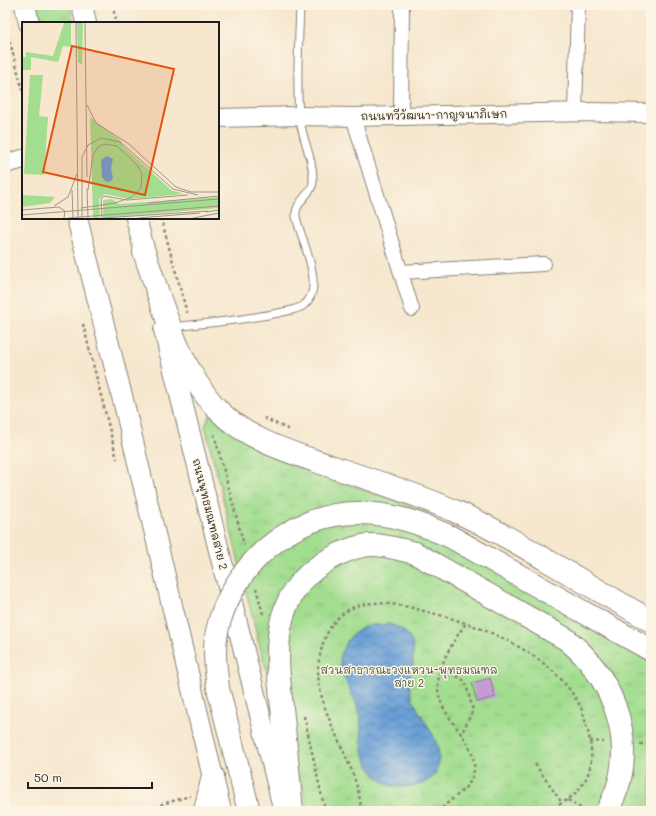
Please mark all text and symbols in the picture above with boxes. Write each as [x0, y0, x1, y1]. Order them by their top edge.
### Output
inset map [22, 22, 219, 219]
street label: ถนนทวีวัฒนา-กาญจนาภิเษก [360, 105, 508, 123]
street label: ถนนพุทธมณฑลสาย 2 [186, 457, 232, 572]
park label: สวนสาธารณะวงแหวน-พุทธมณฑล สาย 2 [320, 662, 498, 690]
scale bar [28, 764, 152, 790]
text: 50 m [34, 769, 62, 785]

